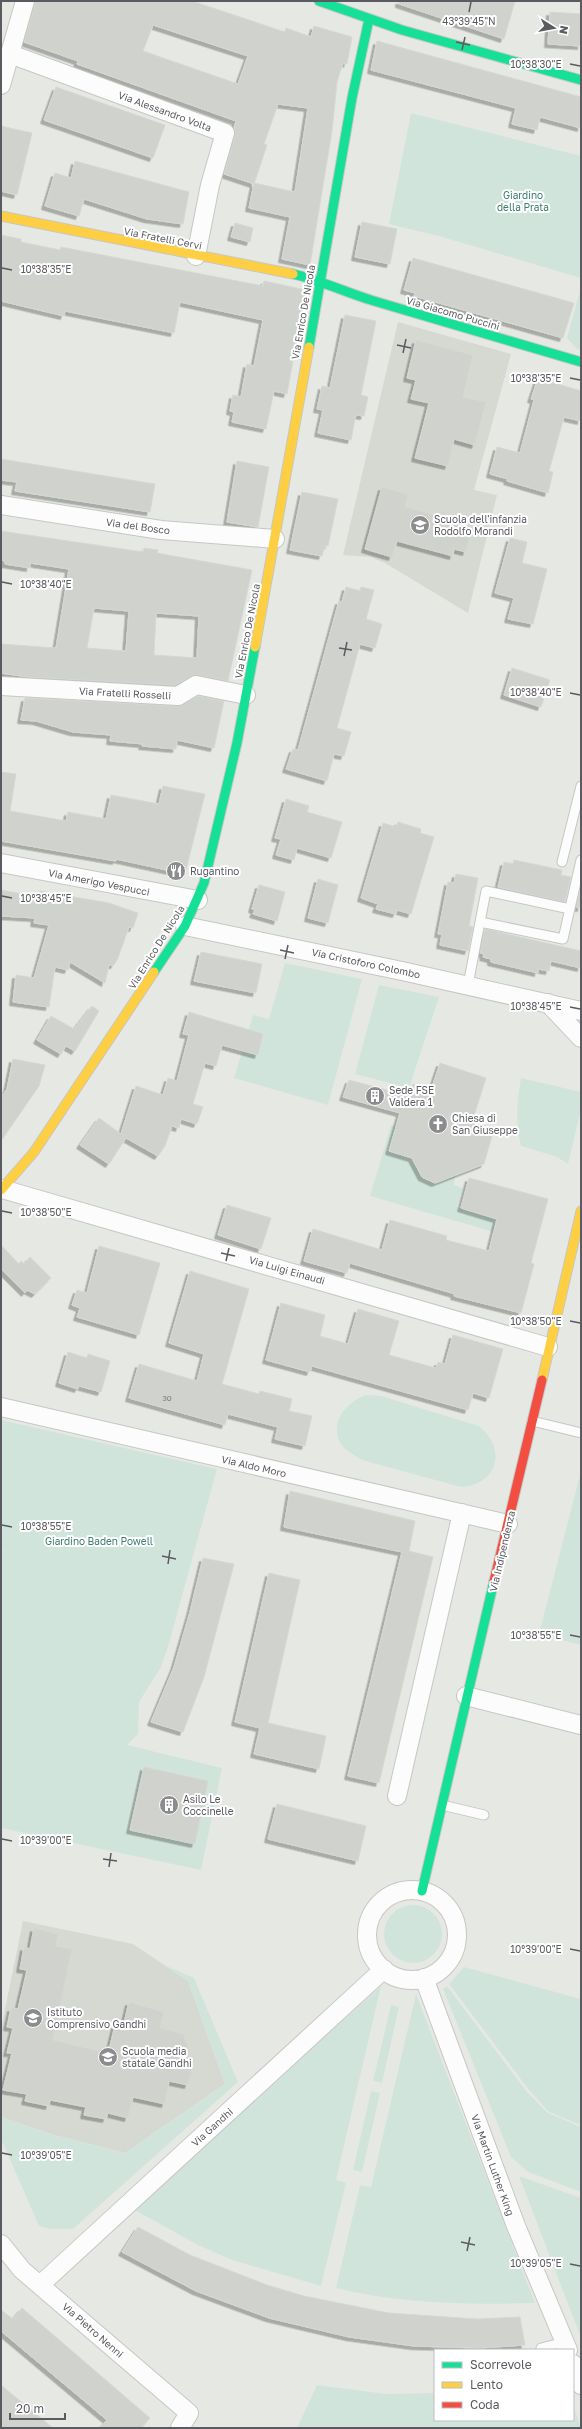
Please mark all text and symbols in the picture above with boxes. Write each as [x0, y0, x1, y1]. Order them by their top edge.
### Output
north arrow [534, 8, 574, 48]
text: 43°39'45"N [442, 15, 496, 27]
text: N [557, 25, 571, 35]
text: 10°38'30"E [510, 58, 562, 70]
street label: Via Alessandro Volta [117, 89, 213, 133]
park label: Giardino della Prata [497, 189, 549, 213]
street label: Via Fratelli Cervi [123, 225, 203, 251]
text: 10°38'35"E [21, 263, 71, 275]
street label: Via Enrico De Nicola [289, 264, 317, 360]
street label: Via Giacomo Puccini [405, 294, 501, 332]
text: 10°38'35"E [511, 372, 561, 384]
place label: Scuola dell'infanzia Rodolfo Morandi [434, 513, 527, 537]
school or university icon: Scuola dell'infanzia Rodolfo Morandi [409, 514, 431, 536]
street label: Via del Bosco [105, 516, 171, 536]
text: 10°38'40"E [20, 578, 72, 590]
street label: Via Enrico De Nicola [232, 583, 262, 679]
street label: Via Fratelli Rosselli [79, 685, 171, 701]
text: 10°38'40"E [510, 686, 562, 698]
restaurant icon: Rugantino [165, 860, 187, 882]
place label: Rugantino [190, 865, 239, 877]
street label: Via Amerigo Vespucci [47, 866, 151, 898]
text: 10°38'45"E [21, 892, 72, 904]
street label: Via Enrico De Nicola [125, 903, 187, 991]
street label: Via Cristoforo Colombo [311, 946, 421, 980]
text: 10°38'45"E [511, 1000, 562, 1012]
place label: Sede FSE Valdera 1 [389, 1084, 434, 1108]
building icon: Sede FSE Valdera 1 [364, 1085, 386, 1107]
place label: Chiesa di San Giuseppe [452, 1112, 518, 1136]
church icon: Chiesa di San Giuseppe [427, 1113, 449, 1135]
text: 10°38'50"E [20, 1206, 72, 1218]
street label: Via Luigi Einaudi [248, 1253, 326, 1287]
text: 10°38'50"E [510, 1315, 562, 1327]
house number: 30 [162, 1393, 172, 1403]
street label: Via Aldo Moro [220, 1453, 288, 1479]
street label: Via Indipendenza [487, 1509, 517, 1593]
text: 10°38'55"E [21, 1520, 71, 1532]
park label: Giardino Baden Powell [45, 1535, 153, 1547]
text: 10°38'55"E [511, 1629, 561, 1641]
place label: Asilo Le Coccinelle [183, 1793, 234, 1817]
building icon: Asilo Le Coccinelle [158, 1794, 180, 1816]
text: 10°39'00"E [20, 1834, 72, 1846]
text: 10°39'00"E [510, 1943, 562, 1955]
place label: Istituto Comprensivo Gandhi [47, 2006, 146, 2030]
school or university icon: Istituto Comprensivo Gandhi [22, 2007, 44, 2029]
place label: Scuola media statale Gandhi [122, 2045, 192, 2069]
school or university icon: Scuola media statale Gandhi [97, 2046, 119, 2068]
street label: Via Gandhi [189, 2105, 235, 2149]
street label: Via Martin Luther King [469, 2113, 517, 2217]
text: 10°39'05"E [20, 2149, 72, 2161]
text: 10°39'05"E [510, 2257, 562, 2269]
street label: Via Pietro Nenni [60, 2300, 126, 2360]
legend [434, 2349, 574, 2421]
text: Scorrevole [470, 2357, 532, 2372]
text: Lento [470, 2377, 503, 2392]
scale bar [10, 2395, 65, 2421]
text: Coda [470, 2397, 500, 2412]
text: 20 m [16, 2401, 44, 2416]

